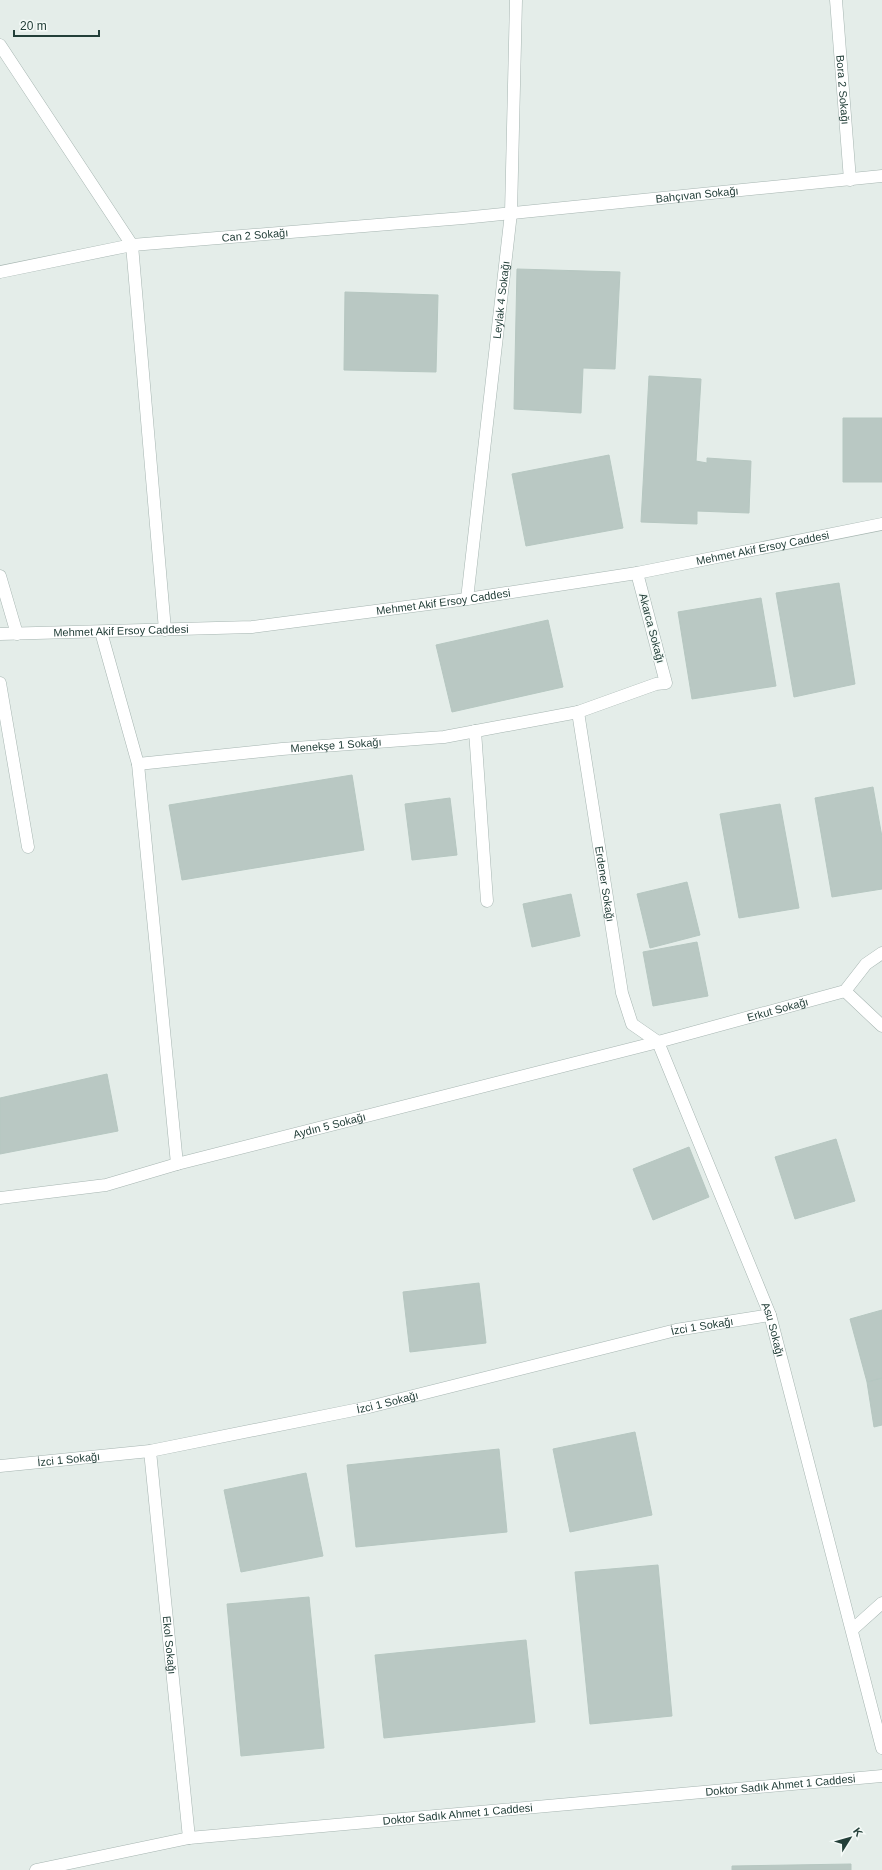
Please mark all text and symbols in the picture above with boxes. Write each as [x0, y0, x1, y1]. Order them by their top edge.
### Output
scale bar [14, 12, 99, 38]
text: 20 m [20, 19, 47, 33]
street label: Bora 2 Sokağı [834, 54, 852, 125]
street label: Bahçıvan Sokağı [655, 184, 739, 205]
street label: Can 2 Sokağı [221, 226, 289, 244]
street label: Leylak 4 Sokağı [491, 260, 511, 340]
street label: Mehmet Akif Ersoy Caddesi [695, 529, 830, 567]
street label: Mehmet Akif Ersoy Caddesi [375, 586, 511, 617]
street label: Akarca Sokağı [637, 592, 667, 664]
street label: Mehmet Akif Ersoy Caddesi [53, 623, 189, 639]
street label: Menekşe 1 Sokağı [290, 736, 382, 754]
street label: Erdener Sokağı [593, 845, 617, 923]
street label: Erkut Sokağı [746, 995, 810, 1023]
street label: Aydın 5 Sokağı [292, 1110, 367, 1140]
street label: Asu Sokağı [759, 1300, 787, 1358]
street label: İzci 1 Sokağı [670, 1315, 734, 1337]
street label: İzci 1 Sokağı [355, 1389, 419, 1415]
street label: İzci 1 Sokağı [37, 1450, 101, 1468]
street label: Ekol Sokağı [161, 1615, 178, 1675]
street label: Doktor Sadık Ahmet 1 Caddesi [705, 1772, 856, 1798]
street label: Doktor Sadık Ahmet 1 Caddesi [382, 1801, 533, 1827]
north arrow [830, 1818, 870, 1858]
text: K [851, 1825, 865, 1839]

